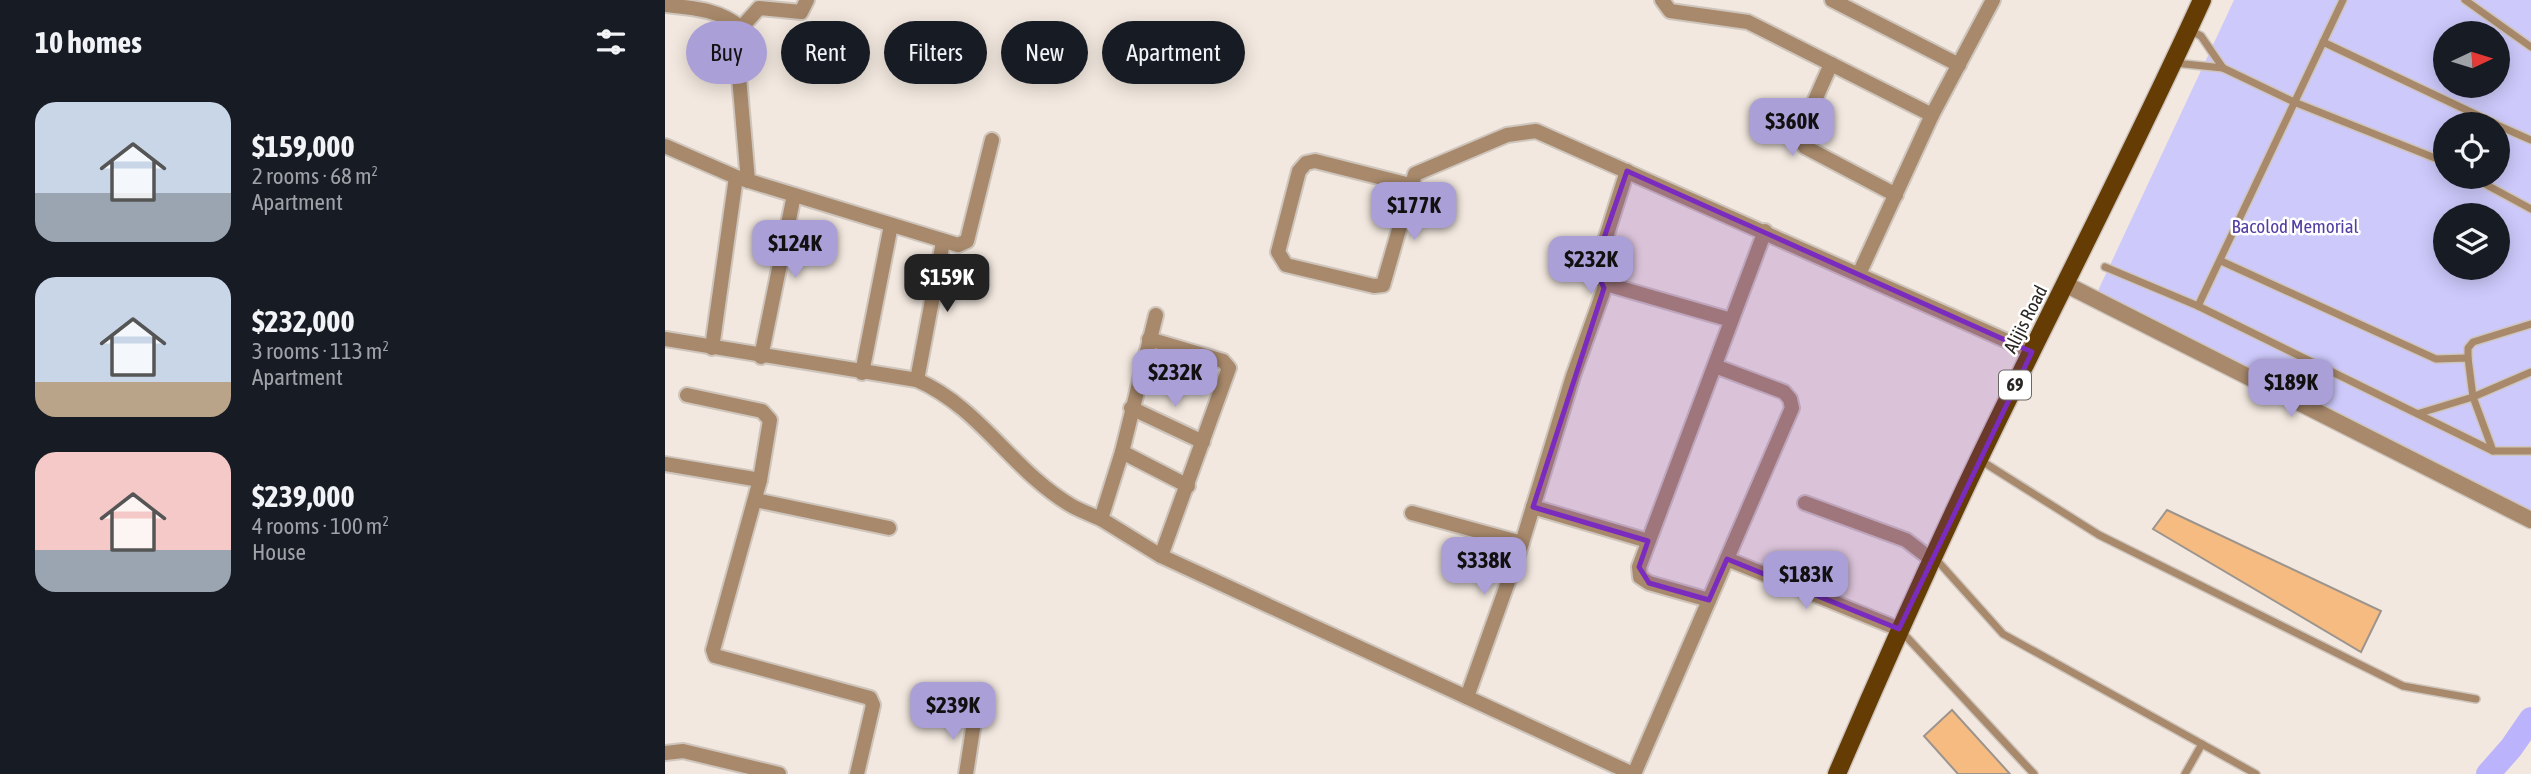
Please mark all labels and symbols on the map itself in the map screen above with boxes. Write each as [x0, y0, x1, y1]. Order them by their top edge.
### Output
north arrow [2433, 21, 2509, 98]
pin: $360K [1743, 99, 1841, 158]
pin: $177K [1365, 182, 1463, 242]
park label: Bacolod Memorial [2232, 215, 2359, 237]
pin: $124K [746, 220, 844, 280]
pin: $232K [1542, 236, 1640, 296]
pin: $159K [898, 254, 996, 314]
street label: Alijis Road [1999, 281, 2051, 357]
pin: $232K [1126, 350, 1224, 409]
pin: $189K [2242, 360, 2340, 419]
road number: 69 [1999, 370, 2031, 400]
pin: $338K [1435, 538, 1533, 597]
pin: $183K [1757, 552, 1855, 611]
pin: $239K [904, 682, 1002, 742]

